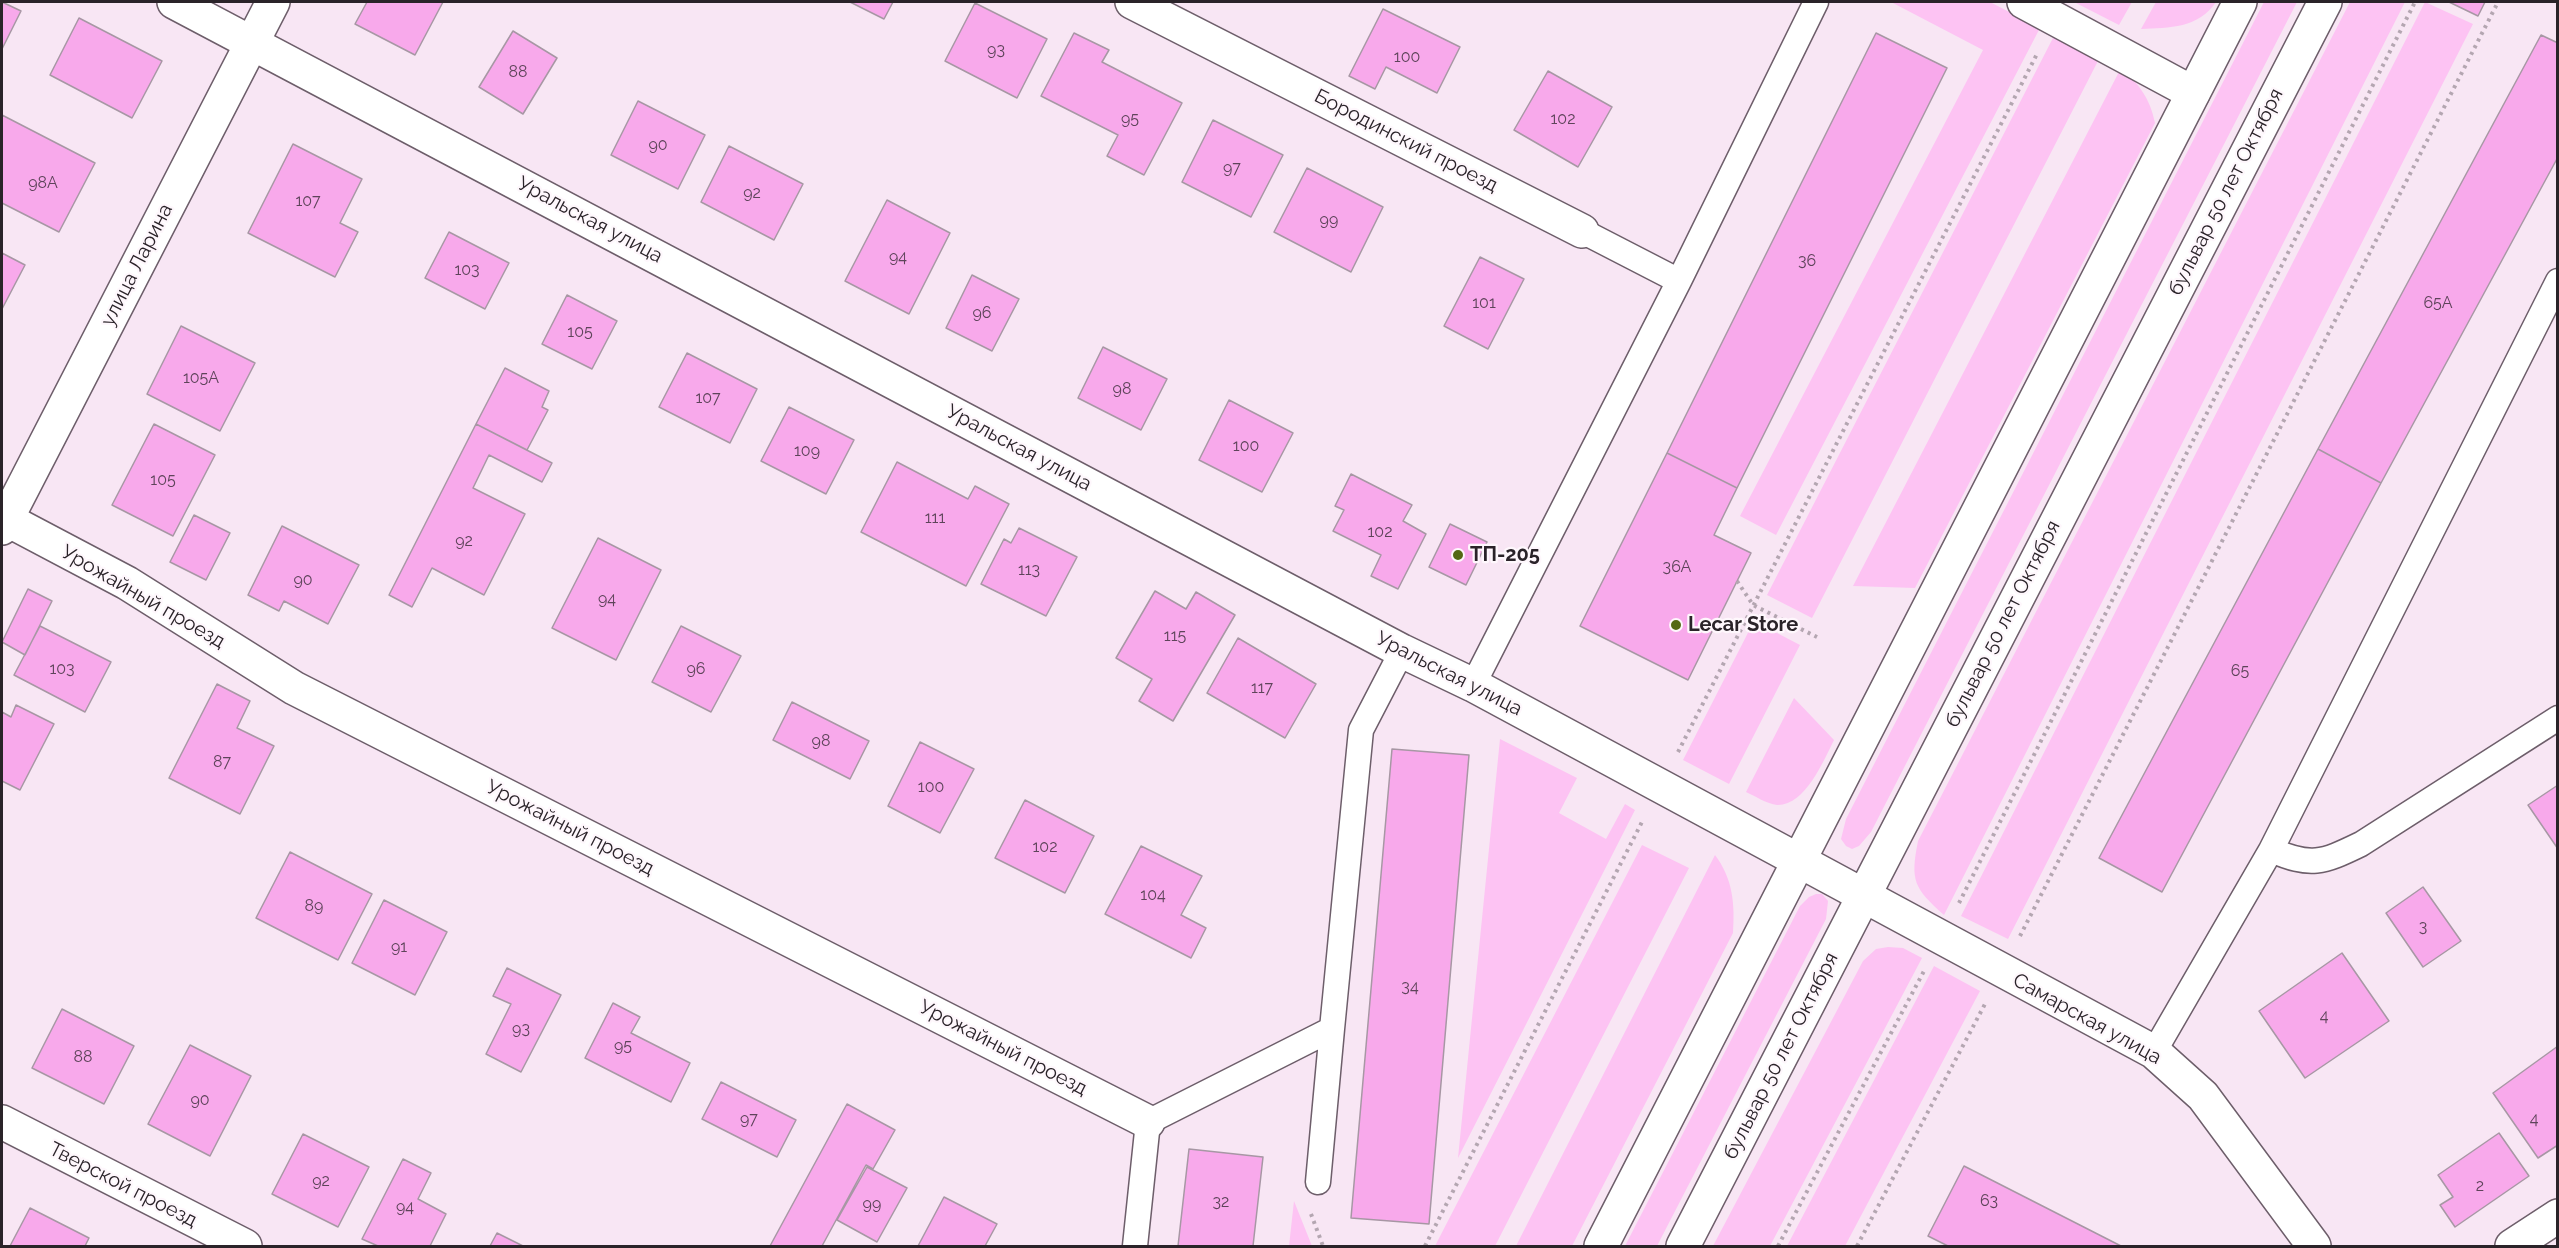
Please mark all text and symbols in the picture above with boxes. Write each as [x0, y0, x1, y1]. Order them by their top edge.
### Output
house number: 93 [987, 40, 1005, 60]
house number: 100 [1394, 47, 1420, 67]
house number: 88 [509, 62, 527, 82]
street label: Бородинский проезд [1310, 84, 1502, 198]
street label: бульвар 50 лет Октября [2163, 85, 2289, 299]
house number: 95 [1121, 109, 1139, 129]
house number: 102 [1551, 109, 1575, 129]
house number: 90 [648, 135, 668, 155]
house number: 97 [1223, 158, 1241, 178]
street label: Уральская улица [513, 172, 667, 268]
house number: 98А [28, 173, 58, 193]
house number: 92 [743, 183, 761, 203]
house number: 107 [295, 191, 321, 211]
street label: улица Ларина [96, 200, 178, 330]
house number: 99 [1320, 210, 1338, 230]
house number: 94 [889, 247, 907, 267]
house number: 36 [1798, 251, 1816, 271]
house number: 103 [454, 260, 480, 280]
house number: 101 [1472, 293, 1496, 313]
house number: 65А [2423, 293, 2453, 313]
house number: 96 [972, 303, 992, 323]
house number: 105 [567, 322, 593, 342]
house number: 105А [183, 368, 219, 388]
house number: 98 [1113, 379, 1131, 399]
house number: 107 [695, 388, 721, 408]
street label: Уральская улица [942, 400, 1096, 496]
house number: 100 [1233, 436, 1259, 456]
house number: 109 [794, 441, 820, 461]
house number: 105 [150, 470, 176, 490]
house number: 111 [925, 508, 945, 528]
street label: бульвар 50 лет Октября [1940, 517, 2066, 731]
house number: 102 [1368, 522, 1392, 542]
house number: 92 [455, 531, 473, 551]
street label: Урожайный проезд [57, 540, 229, 654]
place label: ТП-205 [1470, 543, 1540, 567]
marker: ТП-205 [1451, 548, 1465, 562]
house number: 36А [1663, 557, 1691, 577]
house number: 113 [1018, 560, 1040, 580]
house number: 90 [293, 570, 313, 590]
house number: 94 [598, 589, 616, 609]
place label: Lecar Store [1688, 613, 1798, 637]
marker: Lecar Store [1669, 618, 1683, 632]
house number: 115 [1164, 626, 1186, 646]
street label: Уральская улица [1372, 627, 1526, 721]
house number: 103 [49, 659, 75, 679]
house number: 96 [686, 659, 706, 679]
house number: 65 [2231, 661, 2249, 681]
house number: 117 [1251, 678, 1273, 698]
house number: 98 [812, 731, 830, 751]
house number: 87 [213, 752, 231, 772]
street label: Урожайный проезд [482, 775, 658, 881]
house number: 100 [918, 777, 944, 797]
house number: 102 [1033, 837, 1057, 857]
house number: 104 [1140, 885, 1166, 905]
house number: 89 [305, 896, 323, 916]
house number: 3 [2419, 917, 2427, 937]
house number: 91 [391, 937, 407, 957]
street label: бульвар 50 лет Октября [1718, 949, 1844, 1163]
street label: Самарская улица [2009, 968, 2165, 1070]
house number: 34 [1401, 977, 1419, 997]
street label: Урожайный проезд [915, 995, 1091, 1101]
house number: 4 [2320, 1006, 2328, 1026]
house number: 93 [512, 1019, 530, 1039]
house number: 95 [614, 1036, 632, 1056]
house number: 88 [74, 1047, 92, 1067]
house number: 90 [190, 1090, 210, 1110]
house number: 97 [740, 1109, 758, 1129]
house number: 4 [2530, 1109, 2538, 1129]
street label: Тверской проезд [45, 1137, 201, 1233]
house number: 92 [312, 1171, 330, 1191]
house number: 2 [2476, 1176, 2484, 1196]
house number: 63 [1980, 1191, 1998, 1211]
house number: 32 [1213, 1192, 1229, 1212]
house number: 99 [863, 1194, 881, 1214]
house number: 94 [396, 1197, 414, 1217]

